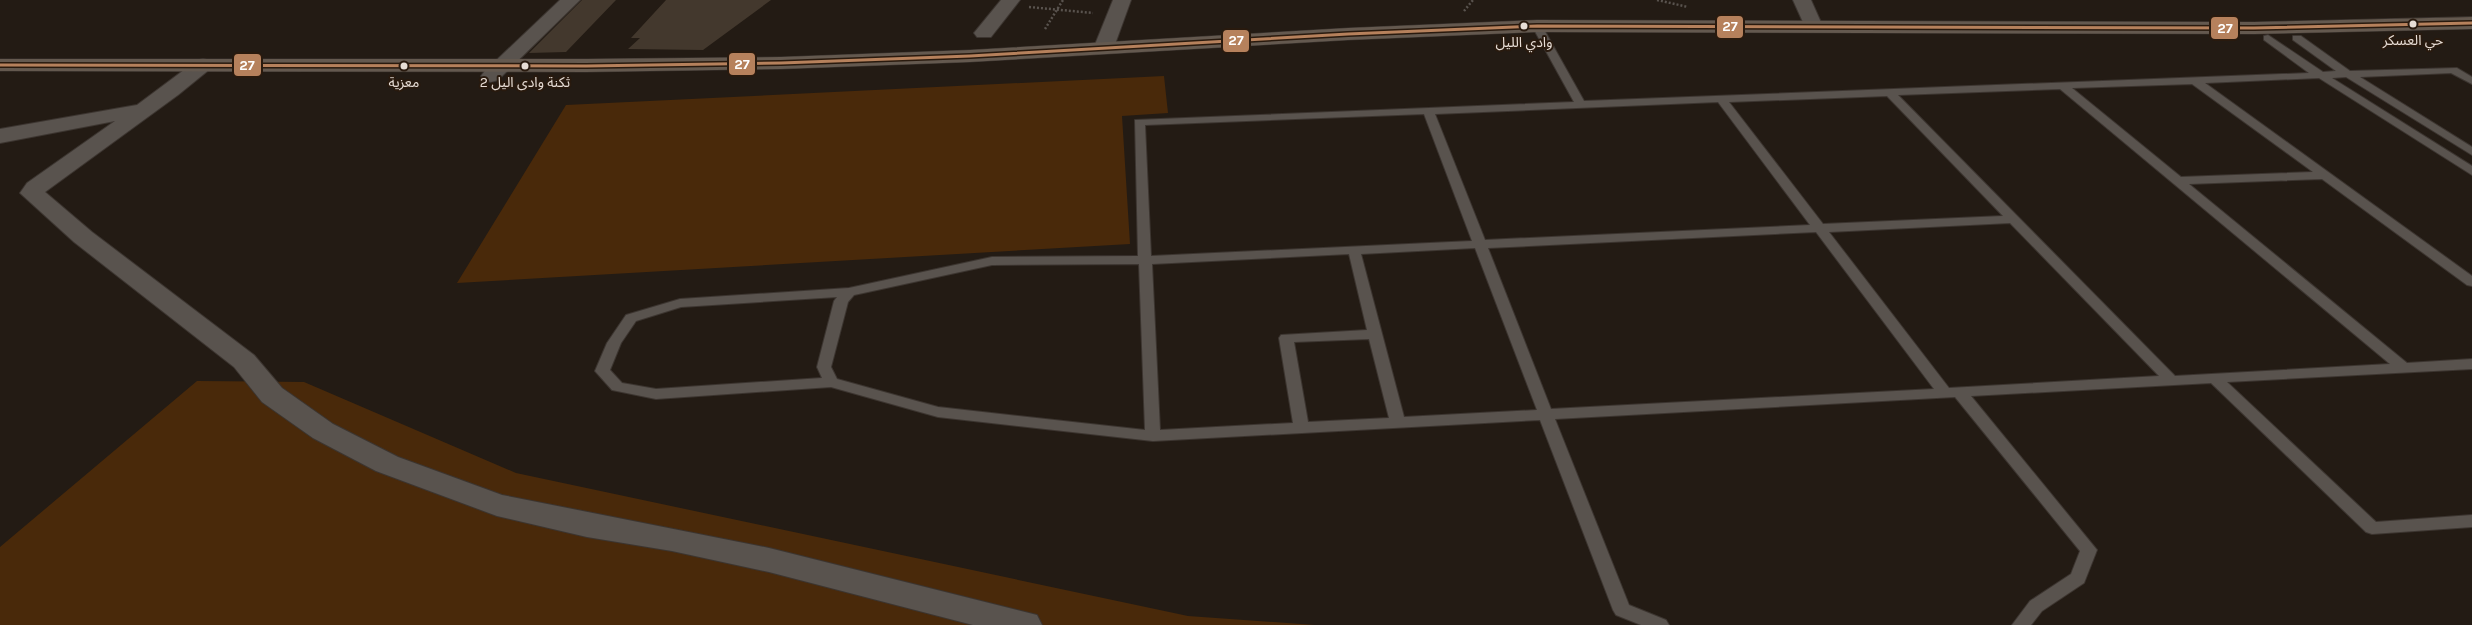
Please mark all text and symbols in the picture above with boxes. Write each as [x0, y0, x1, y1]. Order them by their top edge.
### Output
line badge: 27 [1716, 15, 1744, 39]
line badge: 27 [2210, 16, 2239, 40]
text: 27 [1722, 18, 1738, 35]
marker: حي العسكر [2408, 19, 2418, 29]
text: 27 [2217, 20, 2233, 37]
marker: وادي الليل [1519, 21, 1529, 31]
line badge: 27 [1222, 29, 1250, 53]
text: 27 [1228, 32, 1244, 49]
place label: حي العسكر [2382, 32, 2443, 51]
place label: وادي الليل [1496, 34, 1552, 53]
line badge: 27 [728, 52, 756, 76]
line badge: 27 [233, 53, 262, 77]
text: 27 [734, 56, 750, 73]
text: 27 [239, 57, 255, 74]
marker: معزية [399, 61, 409, 71]
marker: ثكنة وادى اليل 2 [520, 61, 530, 71]
place label: معزية [389, 74, 419, 91]
place label: ثكنة وادى اليل 2 [480, 74, 570, 91]

